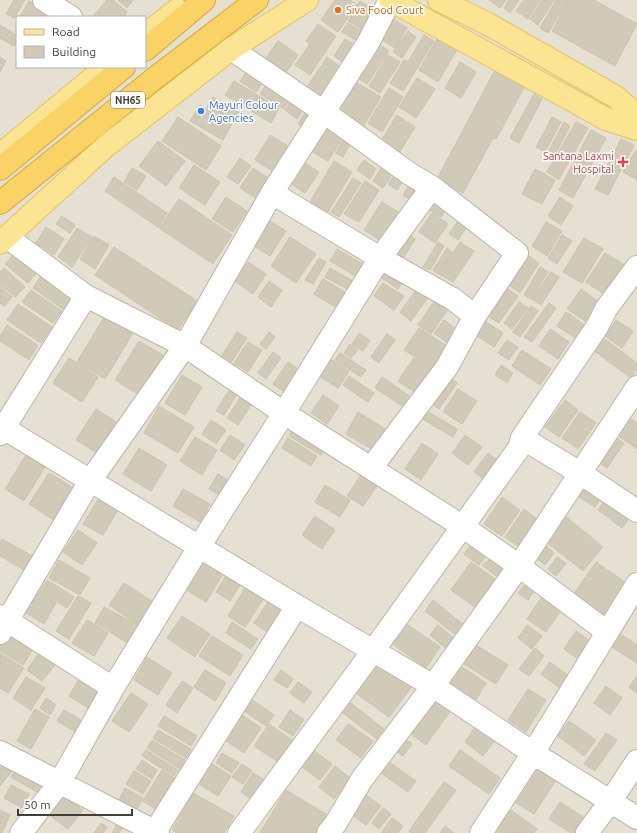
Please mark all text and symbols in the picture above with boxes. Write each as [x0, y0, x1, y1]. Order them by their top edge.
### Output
place label: Siva Food Court [346, 4, 424, 16]
marker: Siva Food Court [333, 5, 343, 15]
legend [16, 16, 146, 68]
text: Road [52, 25, 80, 38]
text: Building [52, 45, 96, 58]
road number: NH65 [111, 92, 145, 108]
place label: Mayuri Colour Agencies [209, 99, 279, 124]
marker: Mayuri Colour Agencies [196, 106, 206, 116]
place label: Santana Laxmi Hospital [543, 150, 614, 175]
marker: Santana Laxmi Hospital [617, 156, 629, 168]
scale bar [18, 791, 132, 817]
text: 50 m [24, 798, 51, 811]

